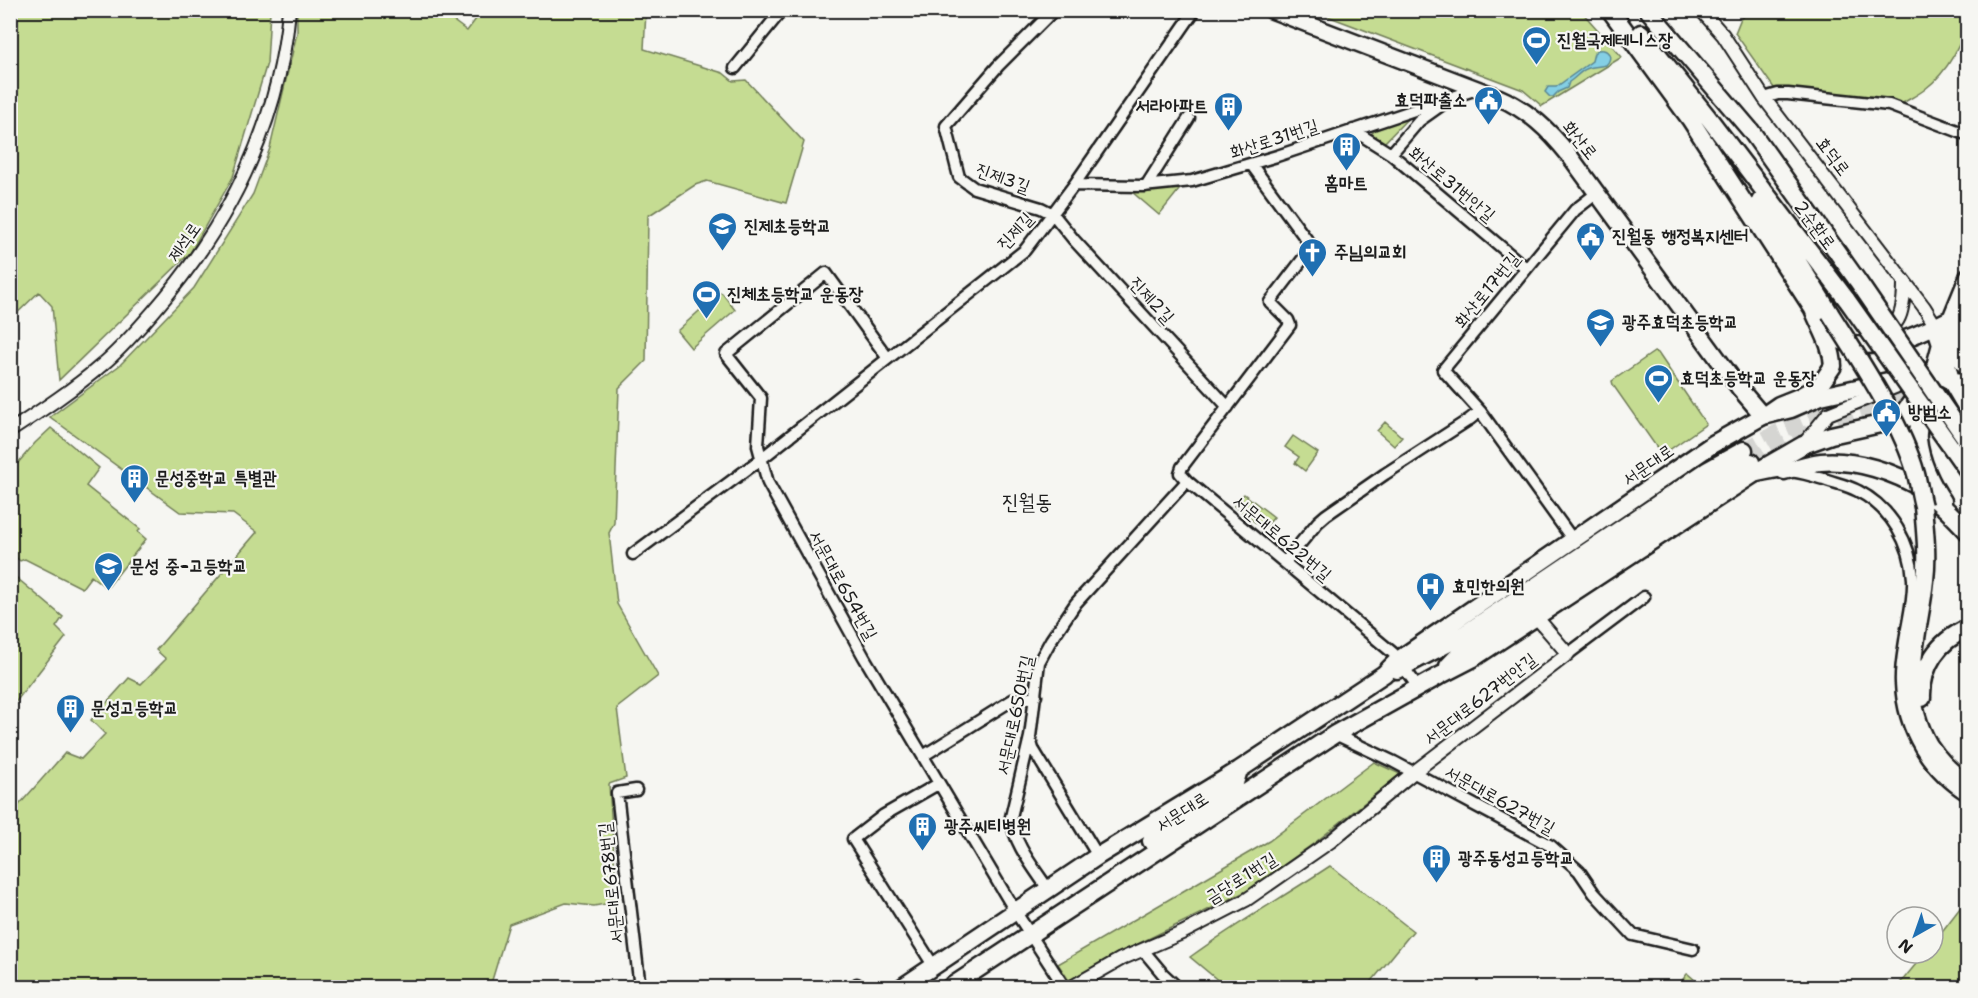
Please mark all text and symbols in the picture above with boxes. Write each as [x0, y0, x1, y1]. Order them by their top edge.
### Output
sports icon: 진월국제테니스장 [1520, 24, 1552, 66]
place label: 진월국제테니스장 [1557, 28, 1673, 52]
public building icon: 효덕파출소 [1472, 84, 1504, 126]
place label: 효덕파출소 [1395, 88, 1467, 112]
building icon: 서라아파트 [1213, 90, 1245, 132]
place label: 서라아파트 [1136, 94, 1208, 118]
street label: 화산로31번길 [1227, 113, 1322, 165]
street label: 화산로 [1557, 116, 1603, 164]
building icon: 홈마트 [1330, 130, 1362, 172]
street label: 효덕로 [1810, 131, 1856, 181]
street label: 화산로31번안길 [1404, 141, 1501, 228]
street label: 진제3길 [973, 157, 1034, 199]
place label: 홈마트 [1324, 171, 1368, 195]
street label: 2순환로 [1789, 195, 1841, 255]
street label: 진제길 [991, 207, 1039, 255]
school or university icon: 진제초등학교 [707, 210, 739, 252]
place label: 진제초등학교 [744, 214, 831, 238]
street label: 제석로 [162, 217, 206, 267]
public building icon: 진월동 행정복지센터 [1575, 220, 1607, 262]
place label: 진월동 행정복지센터 [1612, 224, 1749, 248]
church icon: 주님의교회 [1297, 236, 1329, 278]
place label: 주님의교회 [1334, 240, 1406, 264]
street label: 화산로17번길 [1449, 246, 1525, 333]
street label: 진제2길 [1124, 271, 1180, 329]
sports icon: 진체초등학교 운동장 [690, 278, 722, 320]
place label: 진체초등학교 운동장 [727, 282, 864, 306]
school or university icon: 광주효덕초등학교 [1585, 306, 1617, 348]
place label: 광주효덕초등학교 [1622, 310, 1738, 334]
sports icon: 효덕초등학교 운동장 [1643, 362, 1675, 404]
place label: 효덕초등학교 운동장 [1680, 366, 1817, 390]
public building icon: 방범소 [1871, 396, 1903, 438]
place label: 방범소 [1908, 400, 1951, 424]
street label: 서문대로 [1617, 439, 1679, 491]
building icon: 문성중학교 특별관 [118, 462, 150, 504]
place label: 문성중학교 특별관 [155, 466, 278, 490]
district label: 진월동 [1002, 488, 1052, 516]
street label: 서문대로622번길 [1227, 489, 1337, 587]
street label: 서문대로654번길 [803, 526, 883, 645]
school or university icon: 문성 중-고등학교 [93, 550, 125, 592]
place label: 문성 중-고등학교 [130, 554, 247, 578]
hospital icon: 효민한의원 [1415, 570, 1447, 612]
place label: 효민한의원 [1452, 574, 1524, 598]
street label: 서문대로627번안길 [1419, 647, 1542, 751]
street label: 서문대로650번길 [991, 652, 1040, 777]
building icon: 문성고등학교 [54, 692, 86, 734]
place label: 문성고등학교 [91, 696, 178, 720]
street label: 서문대로627번길 [1441, 760, 1560, 840]
street label: 서문대로 [1151, 786, 1213, 838]
building icon: 광주씨티병원 [907, 810, 939, 852]
place label: 광주씨티병원 [944, 814, 1031, 838]
street label: 서문대로678번길 [593, 821, 629, 945]
building icon: 광주동성고등학교 [1421, 842, 1453, 884]
street label: 금당로1번길 [1201, 846, 1282, 909]
place label: 광주동성고등학교 [1458, 846, 1574, 870]
north arrow [1885, 905, 1945, 965]
text: N [1894, 934, 1917, 958]

